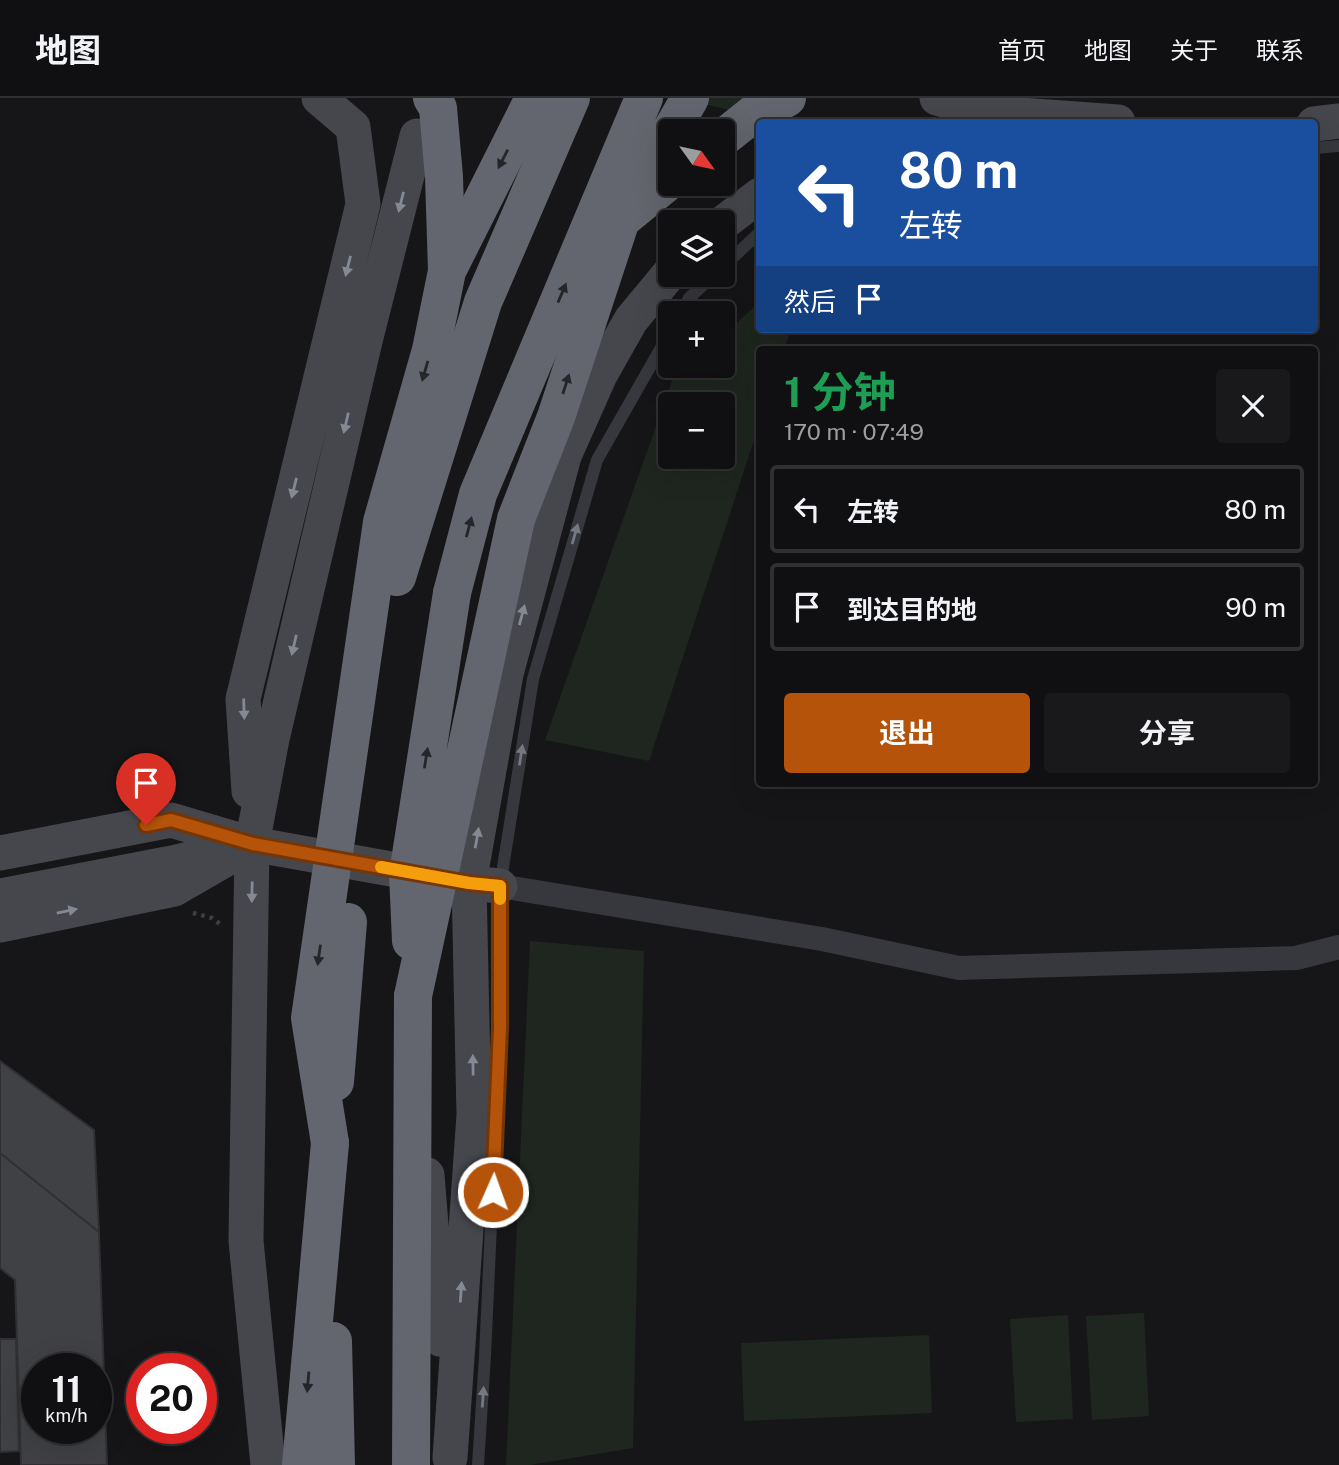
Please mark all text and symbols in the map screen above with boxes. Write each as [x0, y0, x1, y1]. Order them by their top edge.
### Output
text: 地图 [35, 31, 101, 69]
text: 首页 [998, 36, 1046, 64]
text: 地图 [1084, 36, 1132, 64]
text: 关于 [1170, 36, 1218, 64]
text: 联系 [1256, 36, 1304, 64]
north arrow [658, 119, 735, 196]
map controls [658, 119, 735, 469]
text: 80 m [899, 141, 1018, 199]
icon: left [784, 147, 875, 238]
one-way arrow [498, 149, 509, 169]
one-way arrow [395, 192, 405, 213]
text: 左转 [899, 207, 963, 244]
button: layers [658, 210, 735, 287]
one-way arrow [342, 256, 353, 278]
icon: arrive [850, 280, 888, 318]
one-way arrow [556, 283, 568, 303]
text: 然后 [784, 286, 836, 317]
button: + [658, 301, 735, 378]
one-way arrow [419, 360, 430, 382]
text: 1 分钟 [784, 367, 895, 416]
button: close [1216, 369, 1290, 443]
one-way arrow [561, 374, 572, 395]
button: − [658, 392, 735, 469]
one-way arrow [340, 412, 351, 434]
text: 170 m · 07:49 [784, 418, 924, 445]
one-way arrow [288, 477, 299, 499]
icon: left [788, 490, 826, 528]
text: 80 m [1225, 494, 1286, 525]
text: 左转 [847, 496, 899, 527]
one-way arrow [464, 516, 475, 538]
one-way arrow [571, 524, 581, 545]
icon: arrive [788, 588, 826, 626]
text: 90 m [1225, 592, 1286, 623]
text: 到达目的地 [847, 594, 977, 625]
one-way arrow [517, 604, 528, 626]
one-way arrow [288, 634, 299, 656]
button: 退出 [784, 693, 1030, 773]
button: 分享 [1044, 693, 1290, 773]
one-way arrow [239, 698, 250, 720]
one-way arrow [516, 744, 527, 766]
one-way arrow [421, 747, 432, 769]
pin [116, 753, 176, 825]
icon: arrive [127, 764, 165, 802]
one-way arrow [472, 827, 483, 849]
one-way arrow [246, 881, 258, 903]
one-way arrow [56, 906, 78, 917]
one-way arrow [314, 944, 325, 966]
one-way arrow [467, 1054, 479, 1076]
position arrow [456, 1155, 530, 1229]
one-way arrow [456, 1281, 467, 1303]
speed limit sign: 20 [126, 1353, 217, 1444]
text: 11 [52, 1369, 81, 1410]
one-way arrow [302, 1371, 313, 1393]
one-way arrow [478, 1386, 489, 1408]
text: km/h [45, 1405, 88, 1426]

